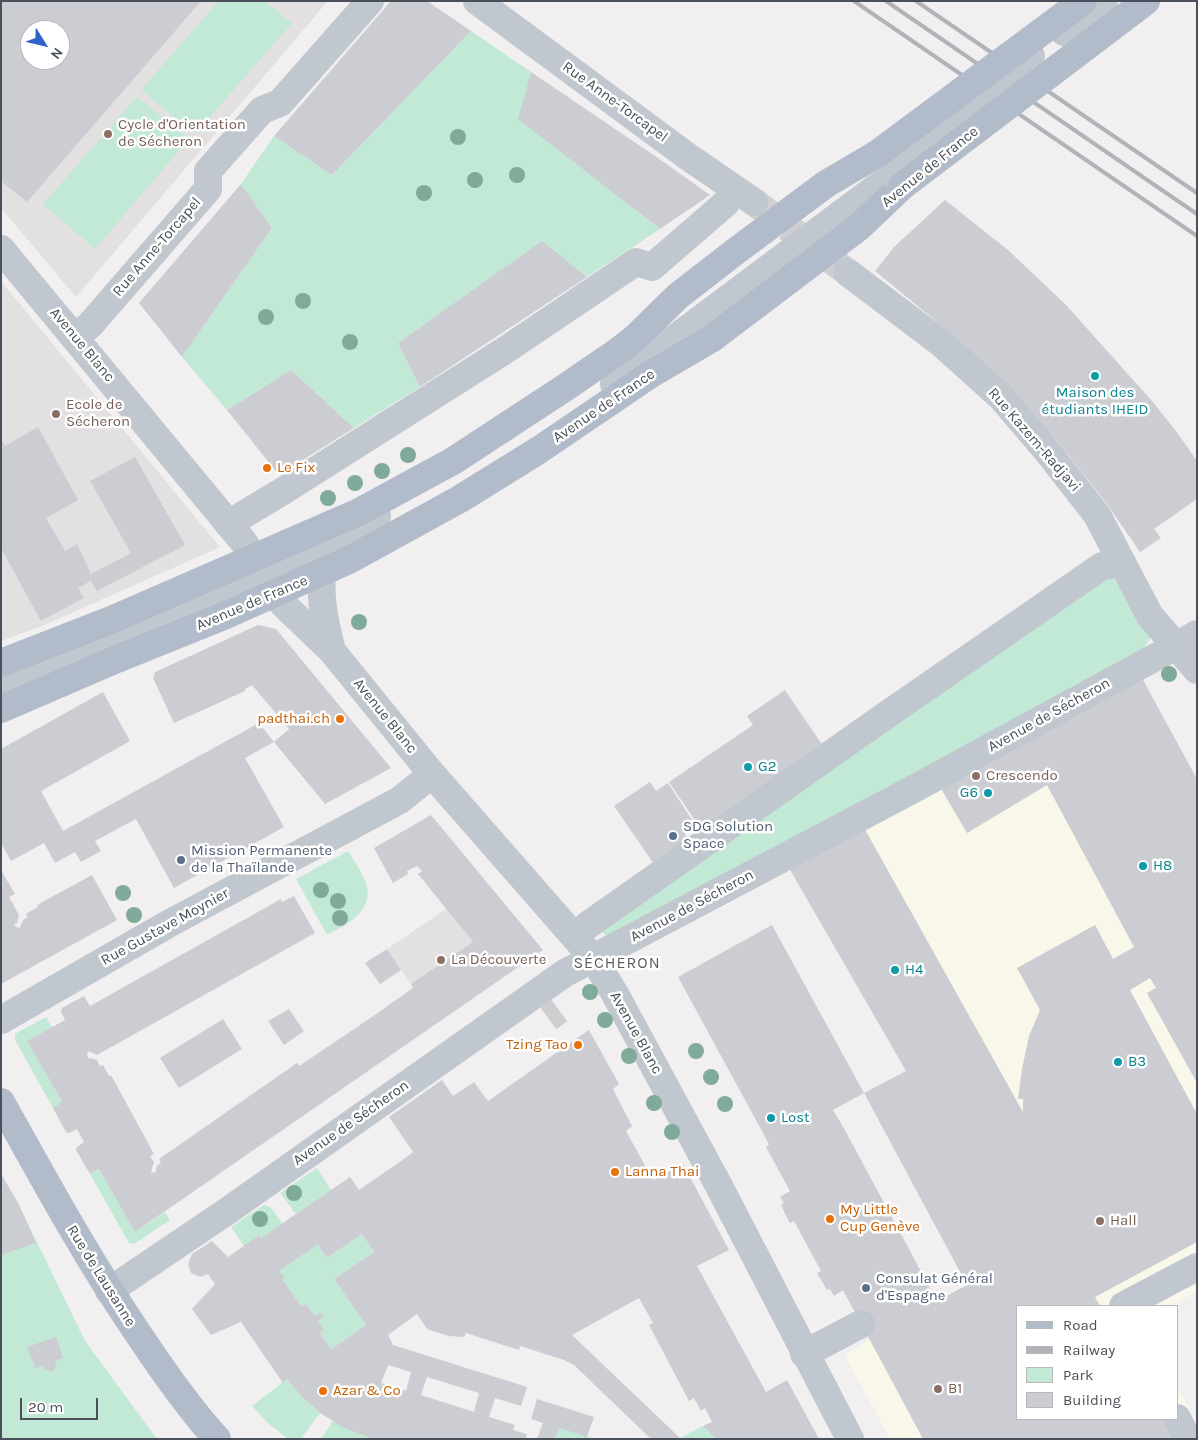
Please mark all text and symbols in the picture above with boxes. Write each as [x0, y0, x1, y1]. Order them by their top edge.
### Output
north arrow [20, 20, 70, 70]
text: N [47, 44, 67, 63]
street label: Rue Anne-Torcapel [559, 58, 671, 146]
place label: Cycle d'Orientation de Sécheron [118, 116, 246, 151]
street label: Avenue de France [878, 123, 982, 211]
marker: Cycle d'Orientation de Sécheron [102, 128, 114, 140]
street label: Rue Anne-Torcapel [109, 194, 205, 300]
street label: Avenue Blanc [46, 304, 118, 386]
street label: Avenue de France [550, 365, 658, 447]
marker: Maison des étudiants IHEID [1089, 370, 1101, 382]
street label: Rue Kazem-Radjavi [984, 384, 1084, 496]
place label: Maison des étudiants IHEID [1042, 384, 1148, 419]
place label: Ecole de Sécheron [66, 396, 130, 431]
marker: Ecole de Sécheron [50, 408, 62, 420]
place label: Le Fix [277, 459, 315, 477]
marker: Le Fix [261, 462, 273, 474]
street label: Avenue de France [194, 571, 310, 635]
street label: Avenue de Sécheron [985, 674, 1113, 756]
street label: Avenue Blanc [349, 675, 421, 757]
place label: padthai.ch [257, 710, 330, 728]
marker: padthai.ch [334, 713, 346, 725]
place label: G2 [758, 758, 776, 776]
marker: G2 [742, 761, 754, 773]
place label: Crescendo [986, 767, 1058, 785]
marker: Crescendo [970, 770, 982, 782]
place label: G6 [960, 784, 978, 802]
marker: G6 [982, 787, 994, 799]
place label: SDG Solution Space [683, 818, 773, 853]
marker: SDG Solution Space [667, 830, 679, 842]
place label: Mission Permanente de la Thaïlande [191, 842, 332, 877]
marker: Mission Permanente de la Thaïlande [175, 854, 187, 866]
place label: H8 [1153, 857, 1172, 875]
marker: H8 [1137, 860, 1149, 872]
street label: Avenue de Sécheron [627, 866, 757, 946]
street label: Rue Gustave Moynier [98, 884, 232, 970]
place label: La Découverte [451, 951, 546, 969]
district label: SÉCHERON [572, 953, 662, 973]
marker: La Découverte [435, 954, 447, 966]
place label: H4 [905, 961, 923, 979]
marker: H4 [889, 964, 901, 976]
street label: Avenue Blanc [606, 989, 666, 1077]
place label: Tzing Tao [506, 1036, 568, 1054]
marker: Tzing Tao [572, 1039, 584, 1051]
place label: B3 [1128, 1053, 1146, 1071]
marker: B3 [1112, 1056, 1124, 1068]
street label: Avenue de Sécheron [290, 1076, 412, 1170]
place label: Lost [781, 1109, 810, 1127]
marker: Lost [765, 1112, 777, 1124]
place label: Lanna Thai [625, 1163, 699, 1181]
marker: Lanna Thai [609, 1166, 621, 1178]
place label: My Little Cup Genève [840, 1201, 920, 1236]
place label: Hall [1110, 1212, 1137, 1230]
marker: My Little Cup Genève [824, 1213, 836, 1225]
marker: Hall [1094, 1215, 1106, 1227]
street label: Rue de Lausanne [63, 1222, 139, 1330]
place label: Consulat Général d'Espagne [876, 1270, 993, 1305]
marker: Consulat Général d'Espagne [860, 1282, 872, 1294]
legend [1016, 1305, 1178, 1420]
text: Road [1063, 1316, 1098, 1334]
text: Railway [1063, 1341, 1115, 1359]
text: Park [1063, 1366, 1093, 1384]
place label: B1 [948, 1380, 962, 1398]
place label: Azar & Co [333, 1382, 401, 1400]
marker: B1 [932, 1383, 944, 1395]
marker: Azar & Co [317, 1385, 329, 1397]
scale bar [22, 1388, 100, 1420]
text: Building [1063, 1391, 1121, 1409]
text: 20 m [28, 1398, 63, 1416]

